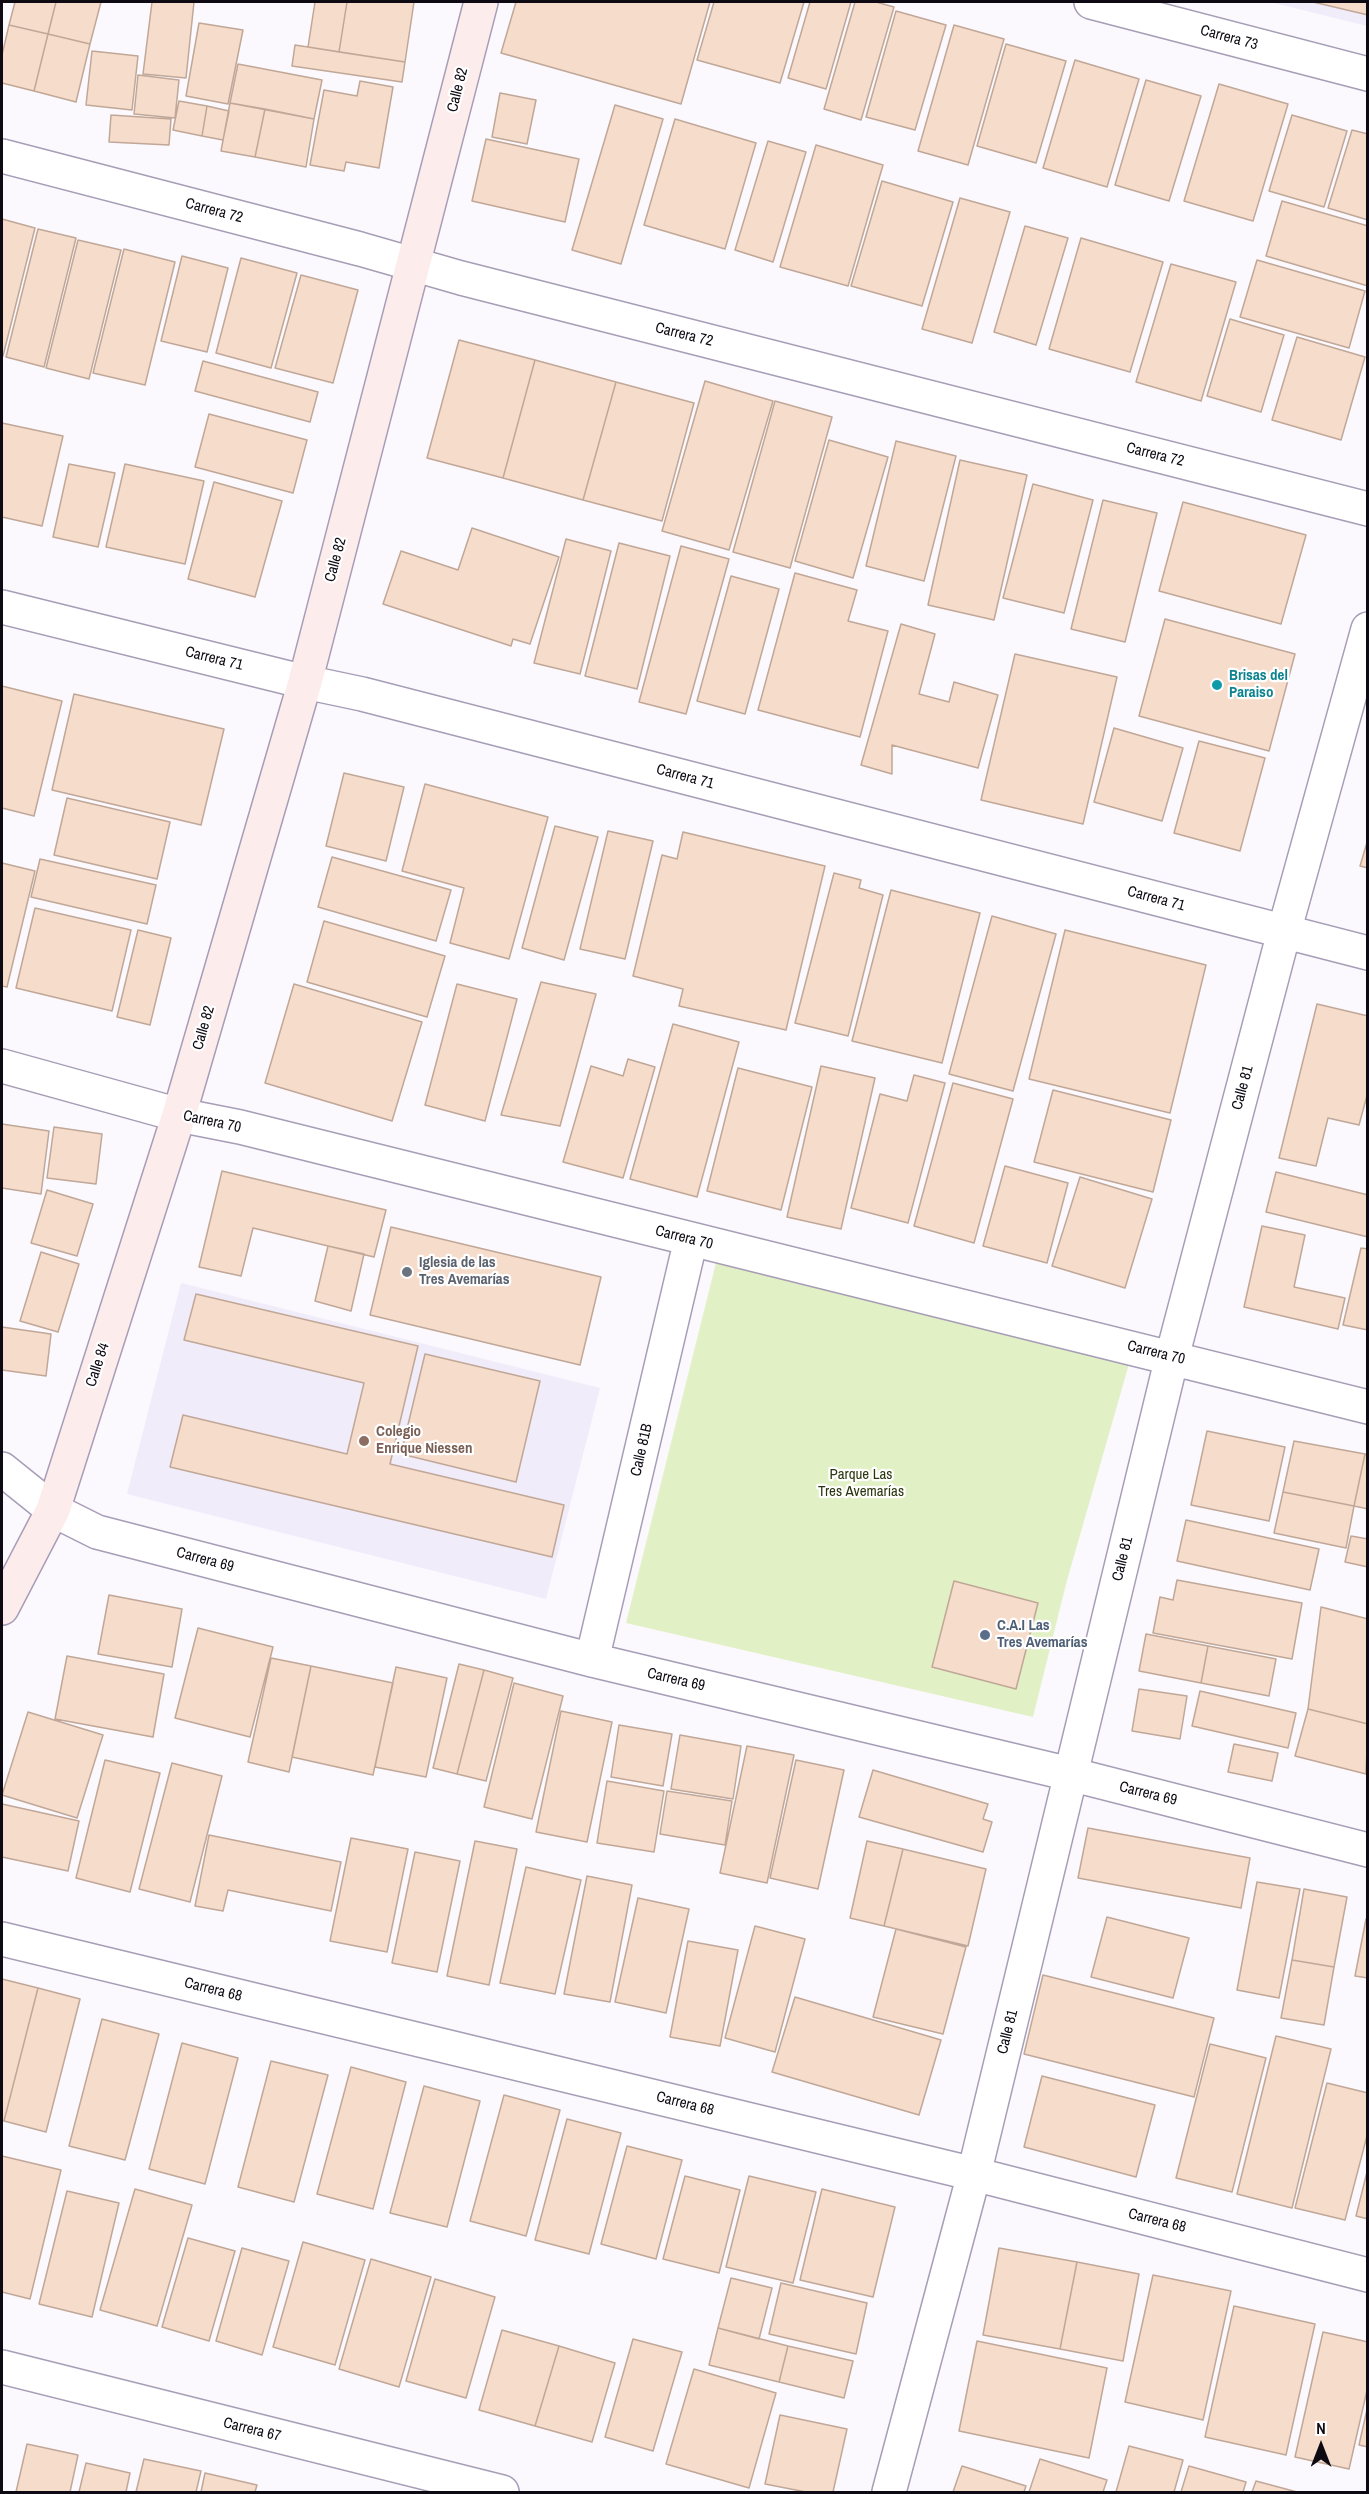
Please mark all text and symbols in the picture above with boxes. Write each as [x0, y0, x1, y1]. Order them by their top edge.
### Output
street label: Carrera 73 [1198, 22, 1260, 54]
street label: Calle 82 [444, 66, 472, 114]
street label: Carrera 72 [183, 195, 245, 227]
street label: Carrera 72 [653, 319, 715, 351]
street label: Carrera 72 [1124, 439, 1186, 471]
street label: Calle 82 [321, 536, 351, 584]
street label: Carrera 71 [183, 643, 245, 675]
place label: Brisas del Paraiso [1229, 667, 1288, 702]
marker: Brisas del Paraiso [1210, 678, 1224, 692]
street label: Carrera 71 [654, 761, 716, 793]
street label: Carrera 71 [1125, 883, 1187, 915]
street label: Calle 82 [189, 1004, 219, 1052]
street label: Calle 81 [1228, 1064, 1258, 1112]
street label: Carrera 70 [181, 1107, 243, 1137]
street label: Carrera 70 [653, 1222, 715, 1254]
place label: Iglesia de las Tres Avemarías [419, 1254, 509, 1289]
marker: Iglesia de las Tres Avemarías [400, 1265, 414, 1279]
street label: Carrera 70 [1125, 1337, 1187, 1369]
street label: Calle 84 [82, 1341, 114, 1389]
street label: Calle 81B [627, 1422, 657, 1478]
place label: Colegio Enrique Niessen [376, 1423, 472, 1458]
marker: Colegio Enrique Niessen [357, 1434, 371, 1448]
park label: Parque Las Tres Avemarías [818, 1466, 904, 1501]
street label: Calle 81 [1109, 1535, 1137, 1583]
street label: Carrera 69 [174, 1544, 236, 1576]
place label: C.A.I Las Tres Avemarías [997, 1617, 1087, 1652]
marker: C.A.I Las Tres Avemarías [978, 1628, 992, 1642]
street label: Carrera 69 [645, 1665, 707, 1695]
street label: Carrera 69 [1117, 1778, 1179, 1810]
street label: Carrera 68 [182, 1974, 244, 2006]
street label: Calle 81 [994, 2008, 1022, 2056]
street label: Carrera 68 [654, 2088, 716, 2120]
street label: Carrera 68 [1126, 2205, 1188, 2237]
street label: Carrera 67 [221, 2414, 283, 2446]
north arrow [1291, 2416, 1351, 2476]
text: N [1316, 2417, 1326, 2439]

